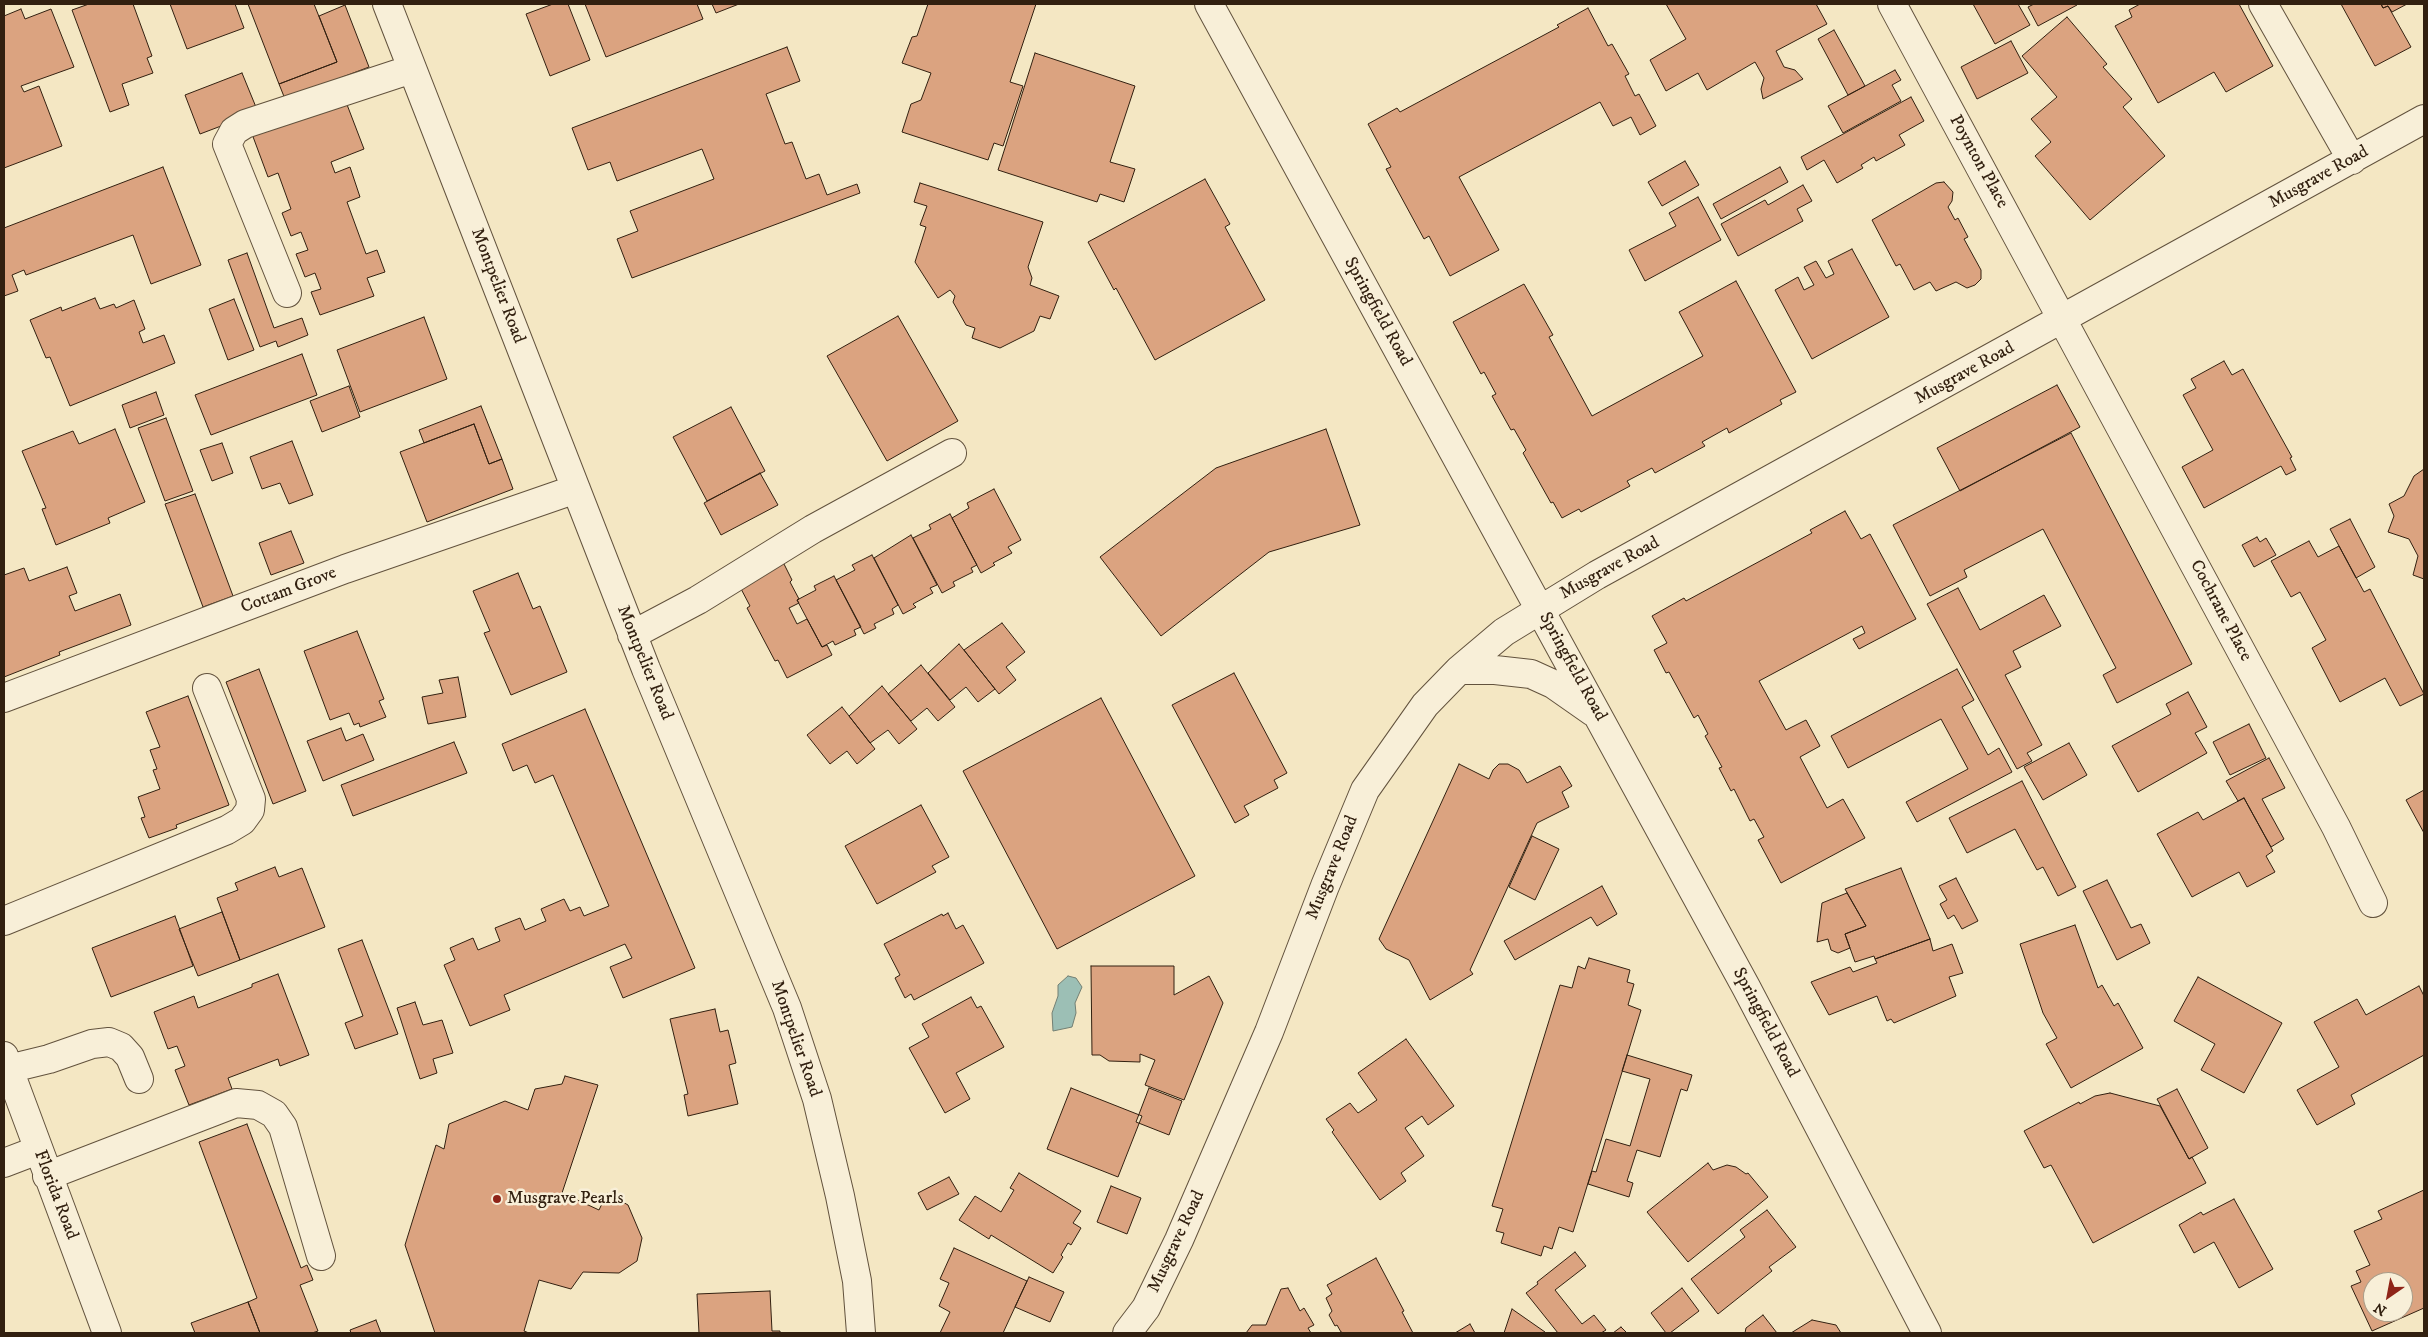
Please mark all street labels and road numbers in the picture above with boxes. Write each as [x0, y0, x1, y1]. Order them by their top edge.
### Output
street label: Poynton Place [1944, 112, 2012, 212]
street label: Musgrave Road [2265, 142, 2373, 214]
street label: Montpelier Road [465, 225, 529, 347]
street label: Springfield Road [1338, 254, 1416, 370]
street label: Musgrave Road [1911, 338, 2019, 410]
street label: Musgrave Road [1556, 533, 1664, 605]
street label: Cochrane Place [2184, 557, 2256, 665]
street label: Cottam Grove [238, 563, 340, 619]
street label: Montpelier Road [611, 602, 677, 724]
street label: Springfield Road [1533, 609, 1611, 725]
street label: Musgrave Road [1302, 813, 1364, 923]
street label: Springfield Road [1727, 964, 1803, 1082]
street label: Montpelier Road [765, 978, 825, 1100]
street label: Florida Road [28, 1147, 82, 1243]
street label: Musgrave Road [1144, 1187, 1210, 1297]

